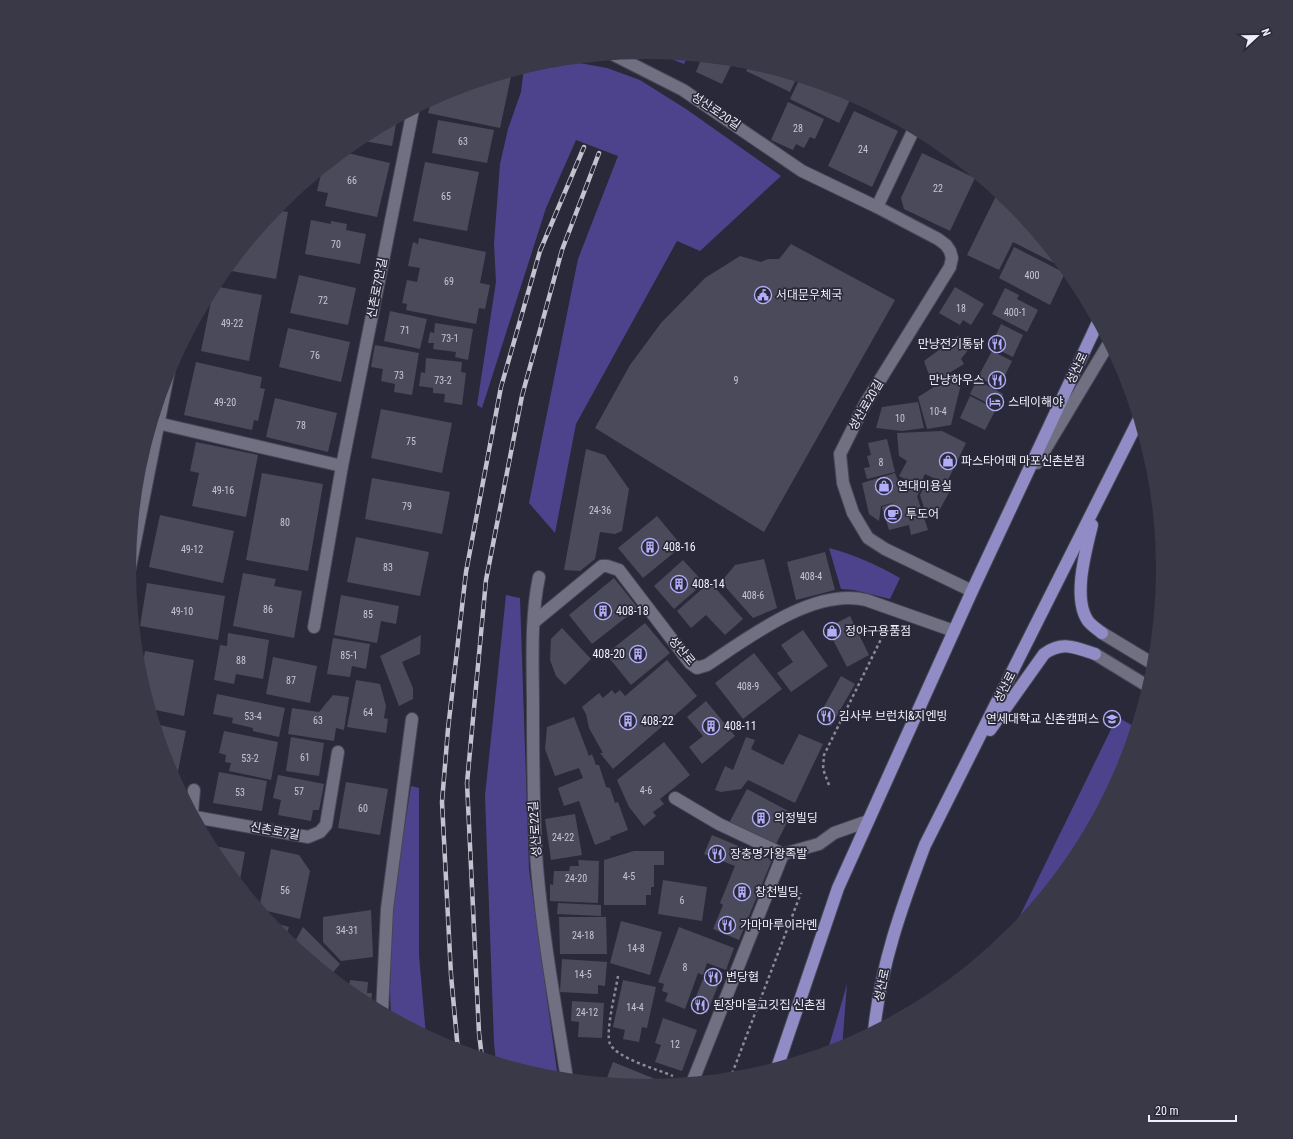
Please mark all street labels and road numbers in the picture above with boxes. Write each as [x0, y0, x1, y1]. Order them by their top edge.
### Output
street label: 성산로20길 [689, 90, 743, 132]
street label: 신촌로7안길 [364, 257, 390, 319]
street label: 성산로 [1064, 350, 1090, 386]
street label: 성산로20길 [846, 377, 886, 433]
street label: 성산로 [666, 634, 698, 668]
street label: 성산로 [991, 669, 1019, 705]
street label: 성산로22길 [526, 801, 544, 857]
street label: 신촌로7길 [249, 820, 301, 842]
street label: 성산로 [872, 967, 892, 1003]

